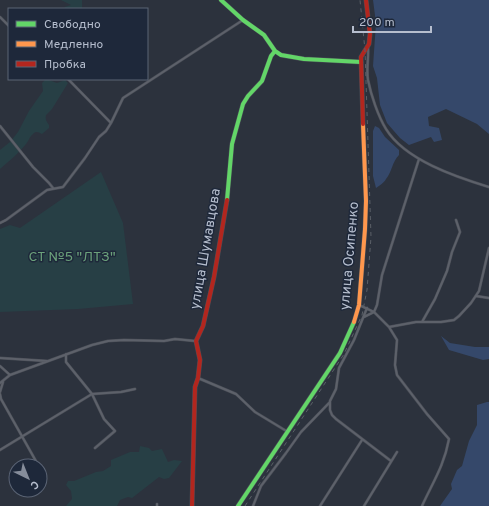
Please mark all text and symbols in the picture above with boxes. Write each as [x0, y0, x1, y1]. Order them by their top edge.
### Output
legend [8, 8, 148, 80]
scale bar [353, 8, 431, 34]
text: 200 m [359, 15, 395, 31]
text: Свободно [44, 17, 101, 33]
text: Медленно [44, 37, 104, 53]
text: Пробка [44, 57, 86, 73]
street label: улица Шумавцова [187, 187, 225, 311]
street label: улица Осипенко [337, 201, 363, 311]
park label: СТ №5 "ЛТЗ" [28, 249, 116, 266]
north arrow [8, 458, 48, 498]
text: С [27, 477, 41, 492]

